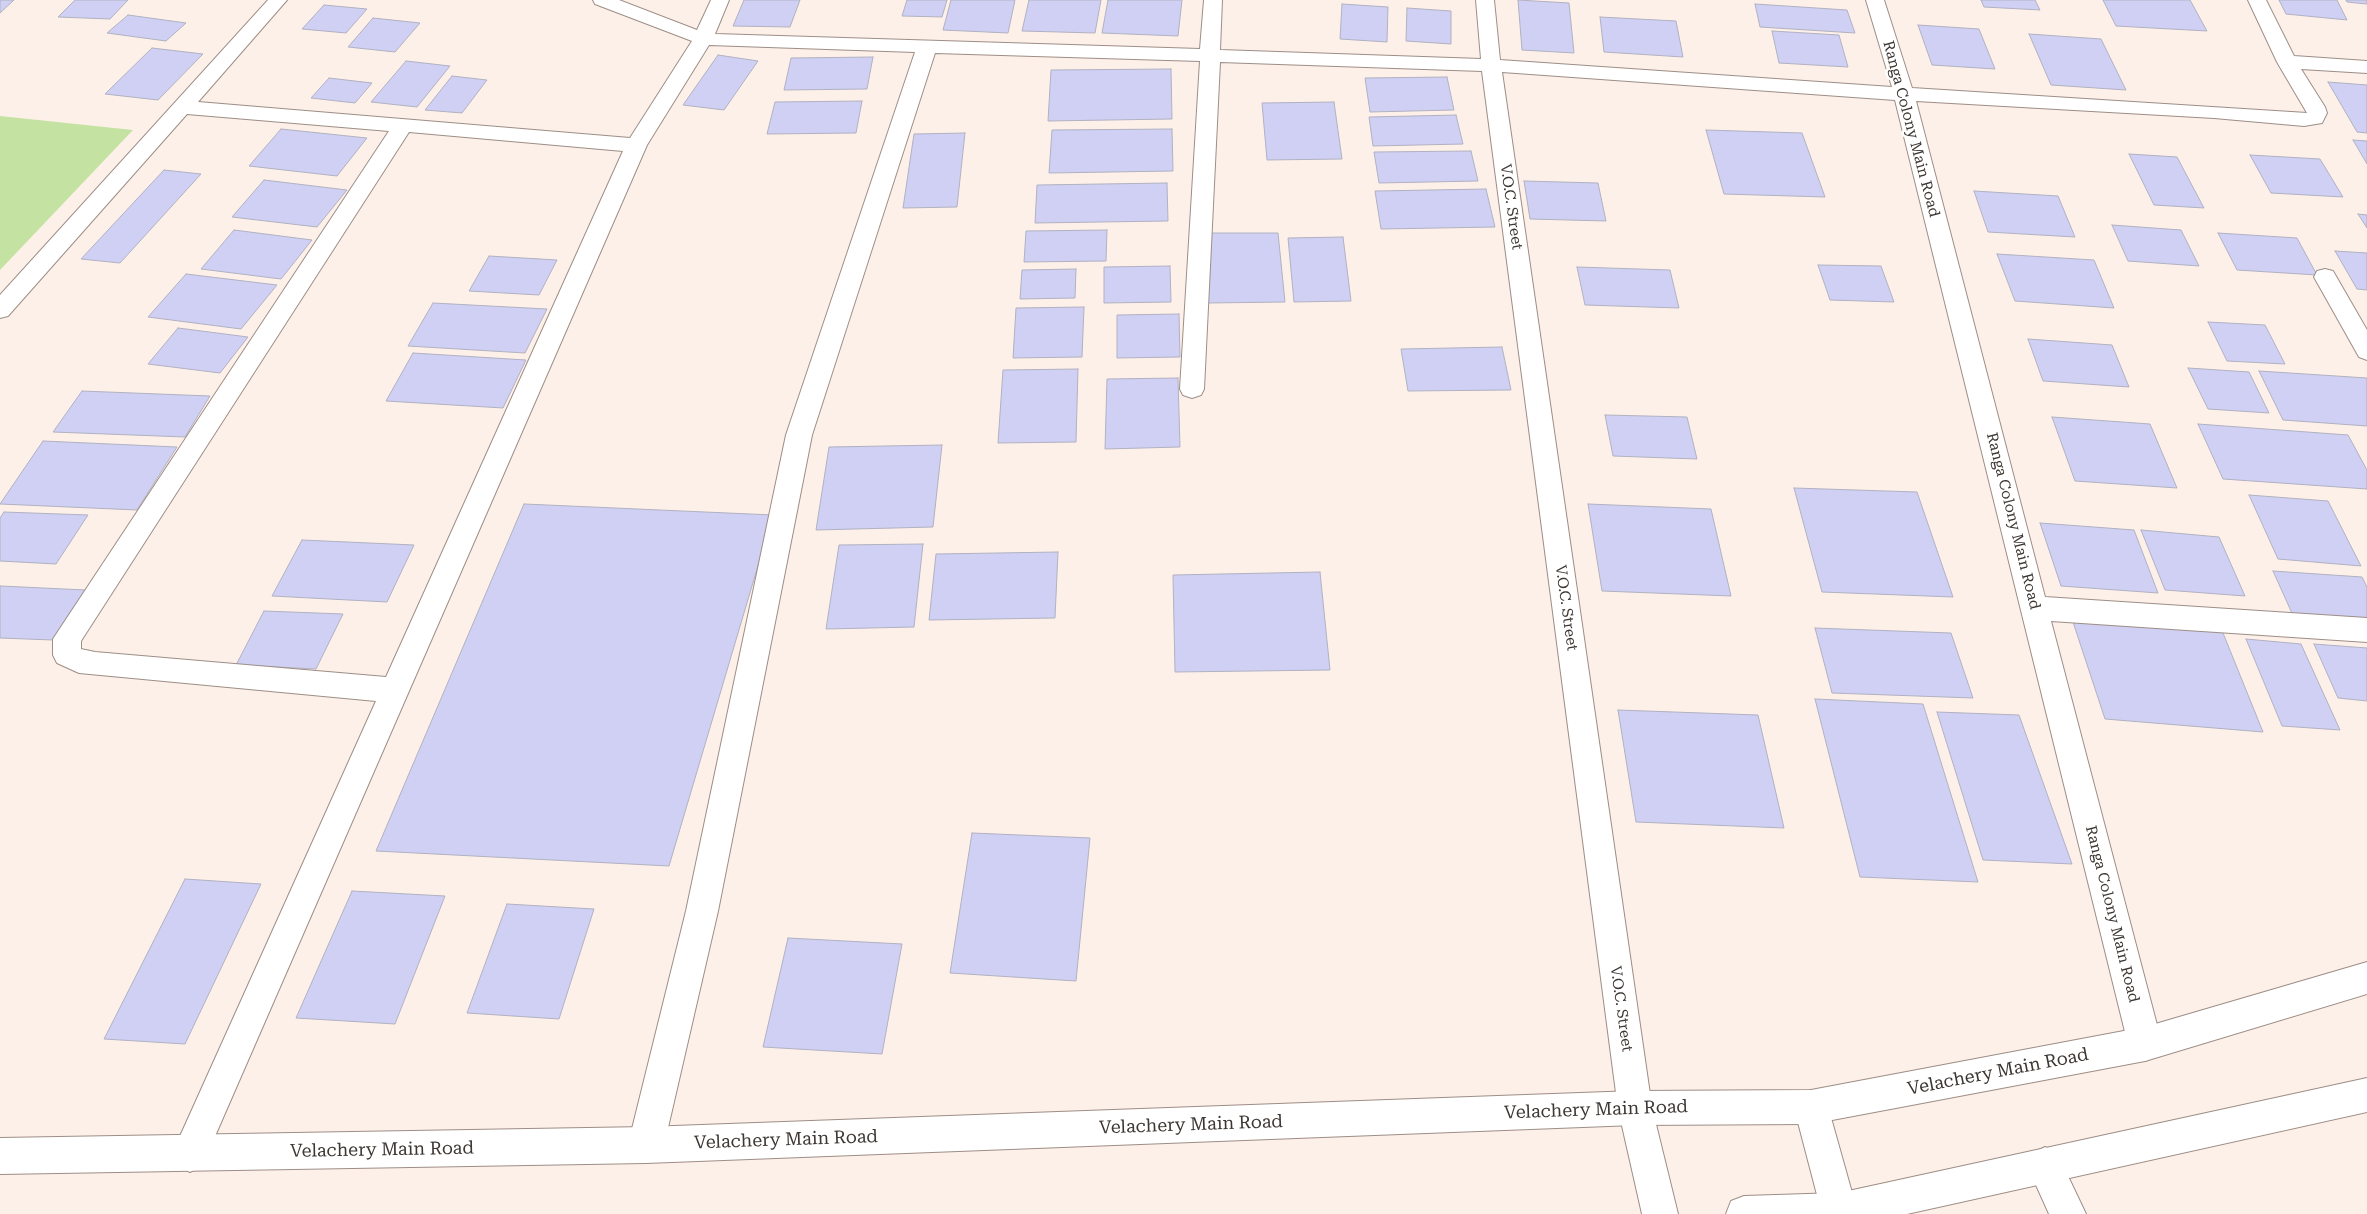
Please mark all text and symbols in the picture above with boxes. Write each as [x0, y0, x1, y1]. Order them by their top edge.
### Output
street label: Ranga Colony Main Road [1879, 39, 1943, 219]
street label: V.O.C. Street [1496, 163, 1526, 251]
street label: Ranga Colony Main Road [1982, 431, 2044, 611]
street label: V.O.C. Street [1551, 564, 1581, 652]
street label: Ranga Colony Main Road [2081, 824, 2143, 1004]
street label: V.O.C. Street [1606, 965, 1636, 1053]
street label: Velachery Main Road [1906, 1044, 2090, 1100]
street label: Velachery Main Road [1504, 1096, 1688, 1124]
street label: Velachery Main Road [1099, 1111, 1283, 1139]
street label: Velachery Main Road [694, 1126, 878, 1154]
street label: Velachery Main Road [290, 1138, 474, 1162]

